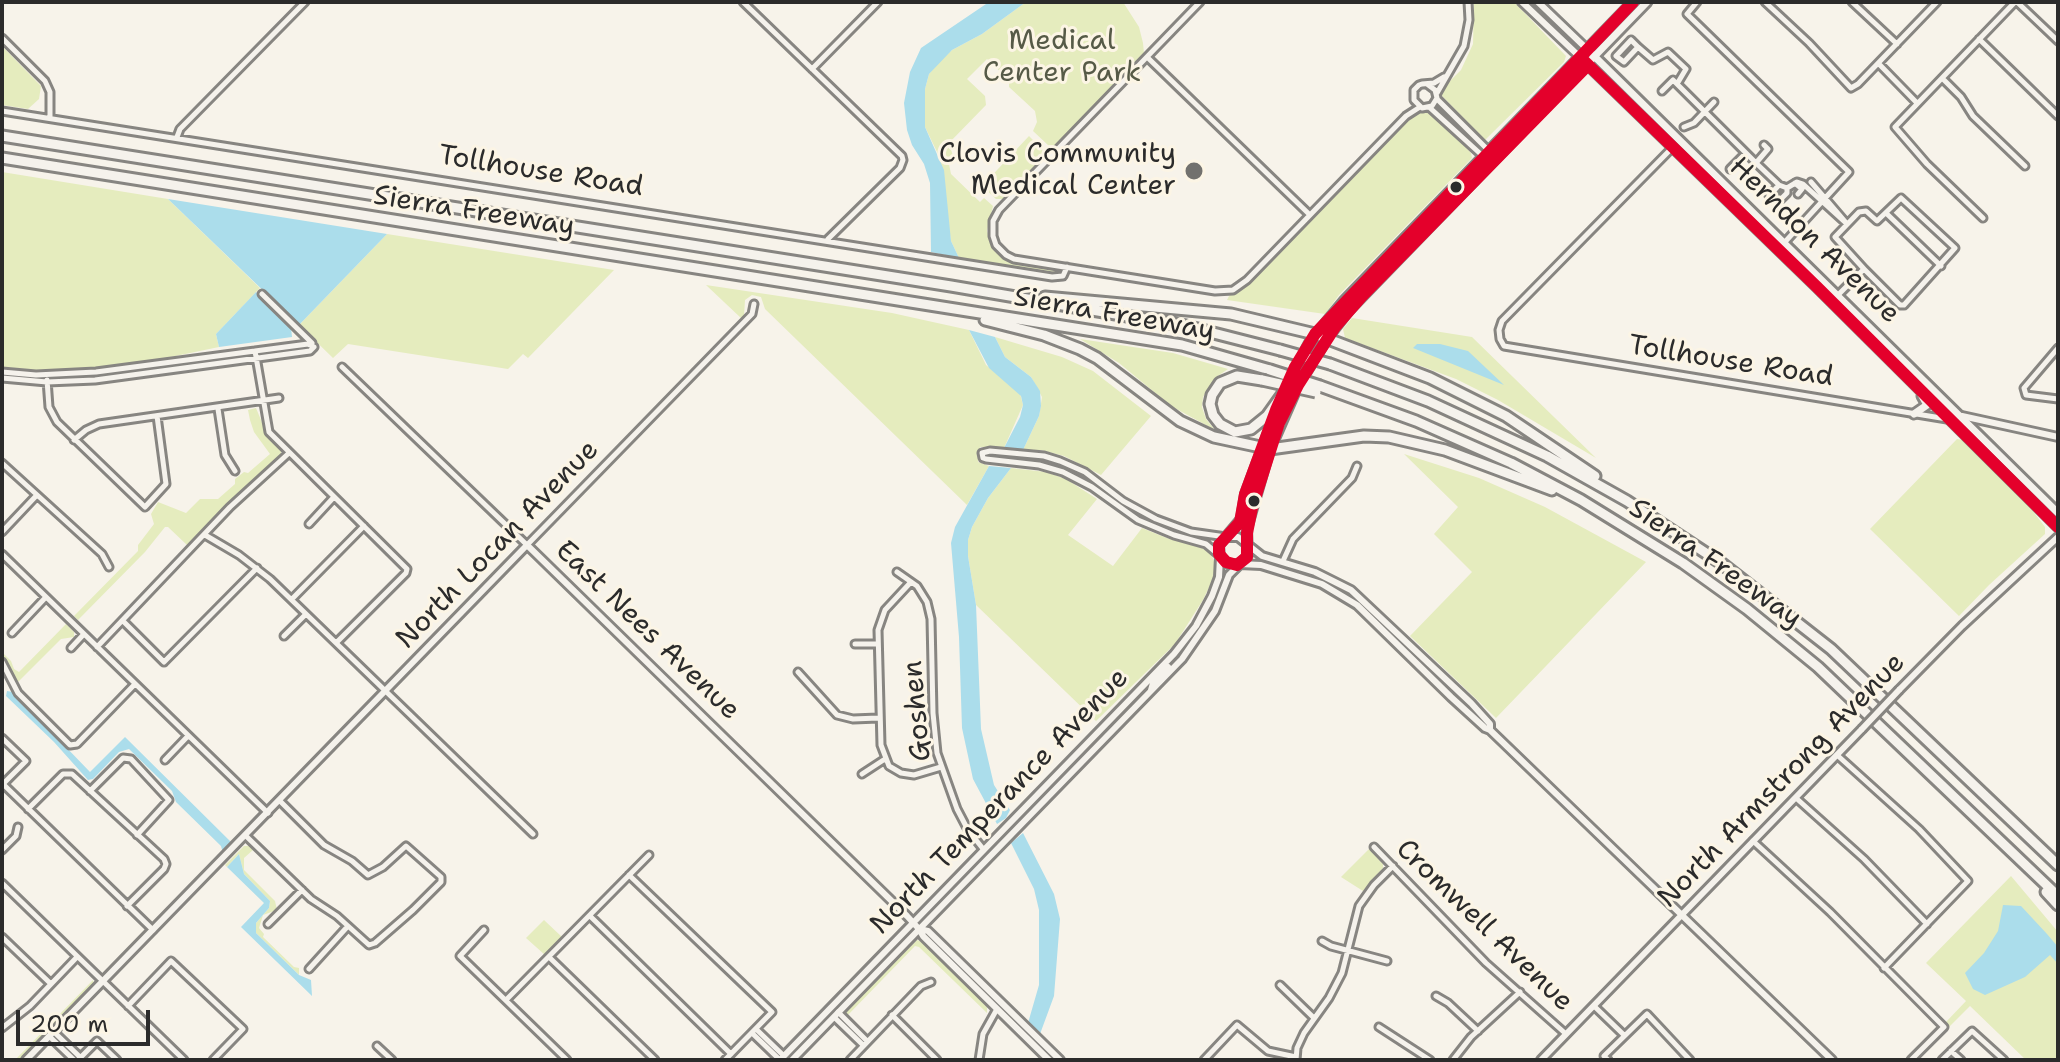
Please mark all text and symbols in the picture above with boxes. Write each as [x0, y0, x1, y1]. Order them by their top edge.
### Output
park label: Medical Center Park [983, 25, 1141, 91]
place label: Clovis Community Medical Center [939, 138, 1176, 204]
street label: Tollhouse Road [436, 139, 646, 205]
street label: Herndon Avenue [1722, 151, 1906, 331]
marker: Clovis Community Medical Center [1183, 160, 1205, 182]
unlabelled marker [1448, 179, 1464, 195]
street label: Sierra Freeway [371, 180, 577, 244]
street label: Sierra Freeway [1011, 281, 1217, 349]
street label: Tollhouse Road [1626, 329, 1836, 395]
street label: North Locan Avenue [390, 434, 606, 656]
street label: Sierra Freeway [1622, 492, 1808, 636]
unlabelled marker [1246, 493, 1262, 509]
street label: East Nees Avenue [548, 534, 746, 728]
street label: North Armstrong Avenue [1651, 647, 1913, 915]
street label: Goshen [897, 659, 939, 763]
street label: North Temperance Avenue [864, 662, 1136, 942]
street label: Cromwell Avenue [1388, 833, 1580, 1019]
scale bar [20, 994, 154, 1044]
text: 200 m [30, 1008, 108, 1040]

